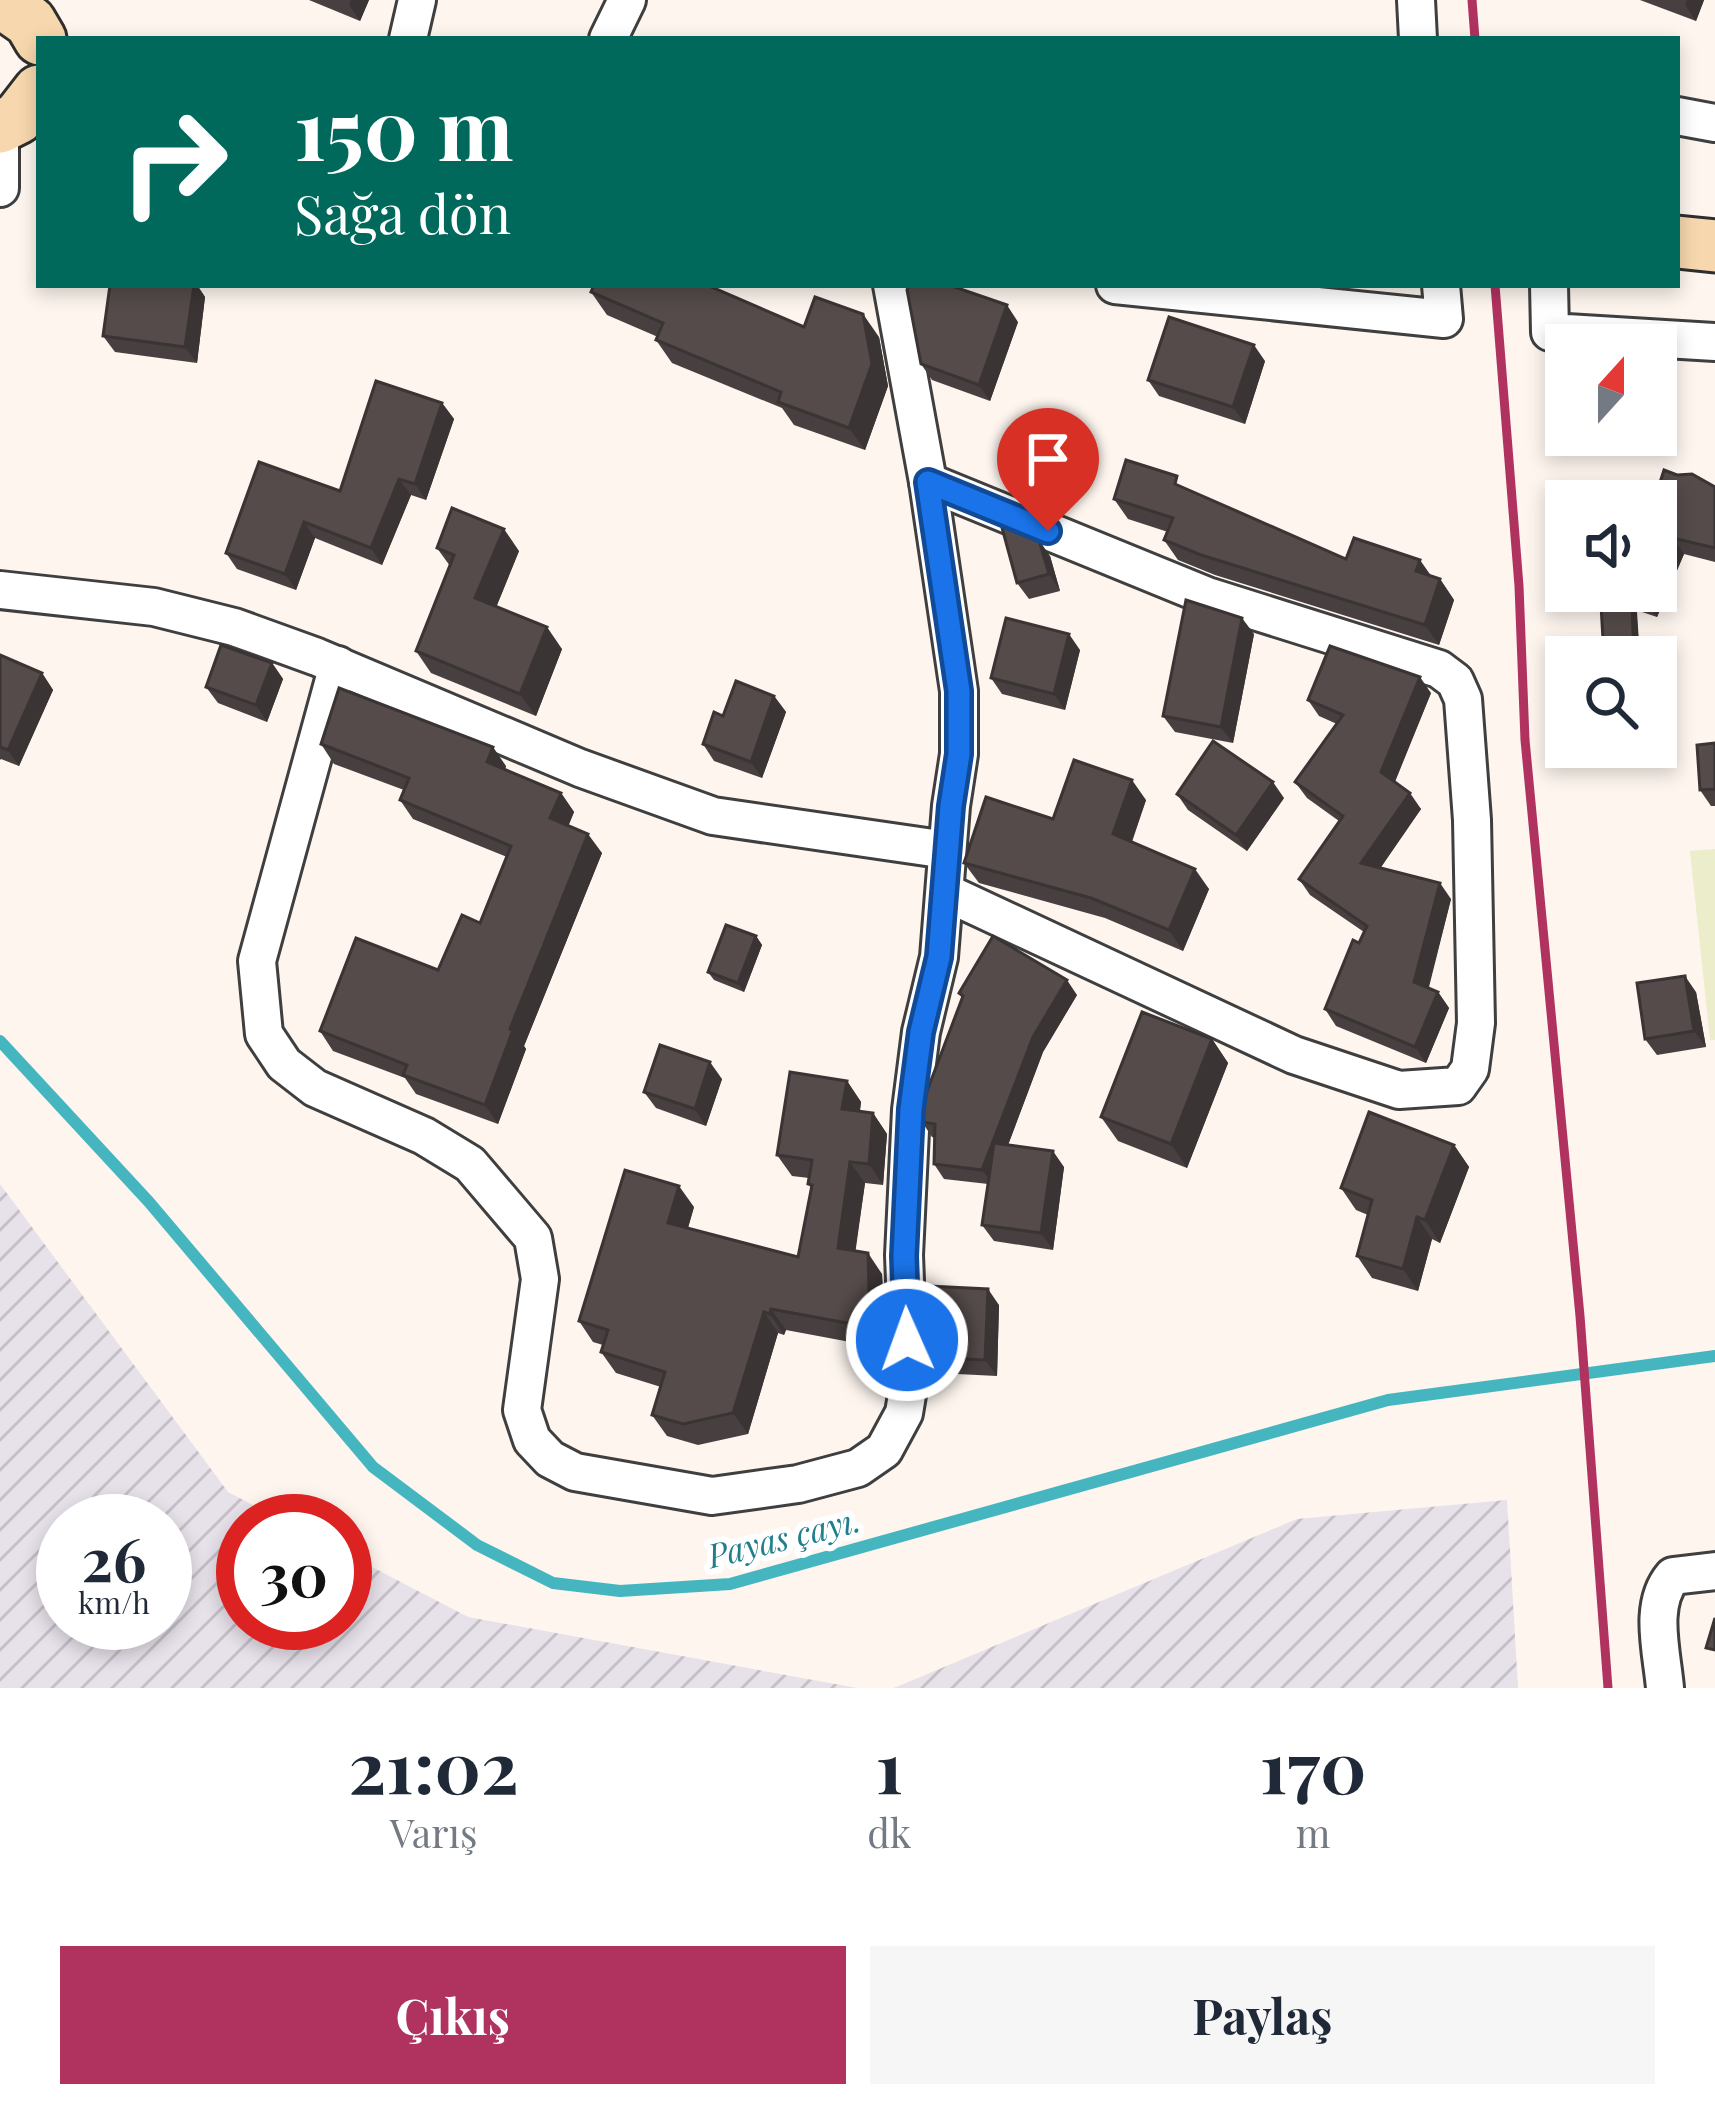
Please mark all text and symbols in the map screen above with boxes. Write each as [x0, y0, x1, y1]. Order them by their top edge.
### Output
text: 150 m [294, 70, 514, 182]
icon: right [96, 84, 252, 240]
text: Sağa dön [294, 177, 511, 249]
north arrow [1545, 324, 1677, 456]
map controls [1545, 324, 1677, 768]
pin [997, 408, 1099, 531]
icon: arrive [1015, 426, 1081, 492]
button: sound [1545, 480, 1677, 612]
button: search [1545, 636, 1677, 768]
position arrow [844, 1277, 970, 1403]
speed limit sign: 30 [216, 1494, 372, 1650]
water label: Payas çayı. [701, 1496, 864, 1577]
text: 26 [81, 1517, 147, 1597]
text: km/h [78, 1582, 150, 1622]
text: 21:02 [348, 1716, 519, 1812]
text: 1 [875, 1716, 903, 1812]
text: 170 [1260, 1716, 1367, 1812]
text: Varış [390, 1806, 477, 1858]
text: dk [867, 1806, 911, 1858]
text: m [1296, 1806, 1330, 1858]
button: Çıkış [60, 1946, 846, 2084]
button: Paylaş [870, 1946, 1655, 2084]

